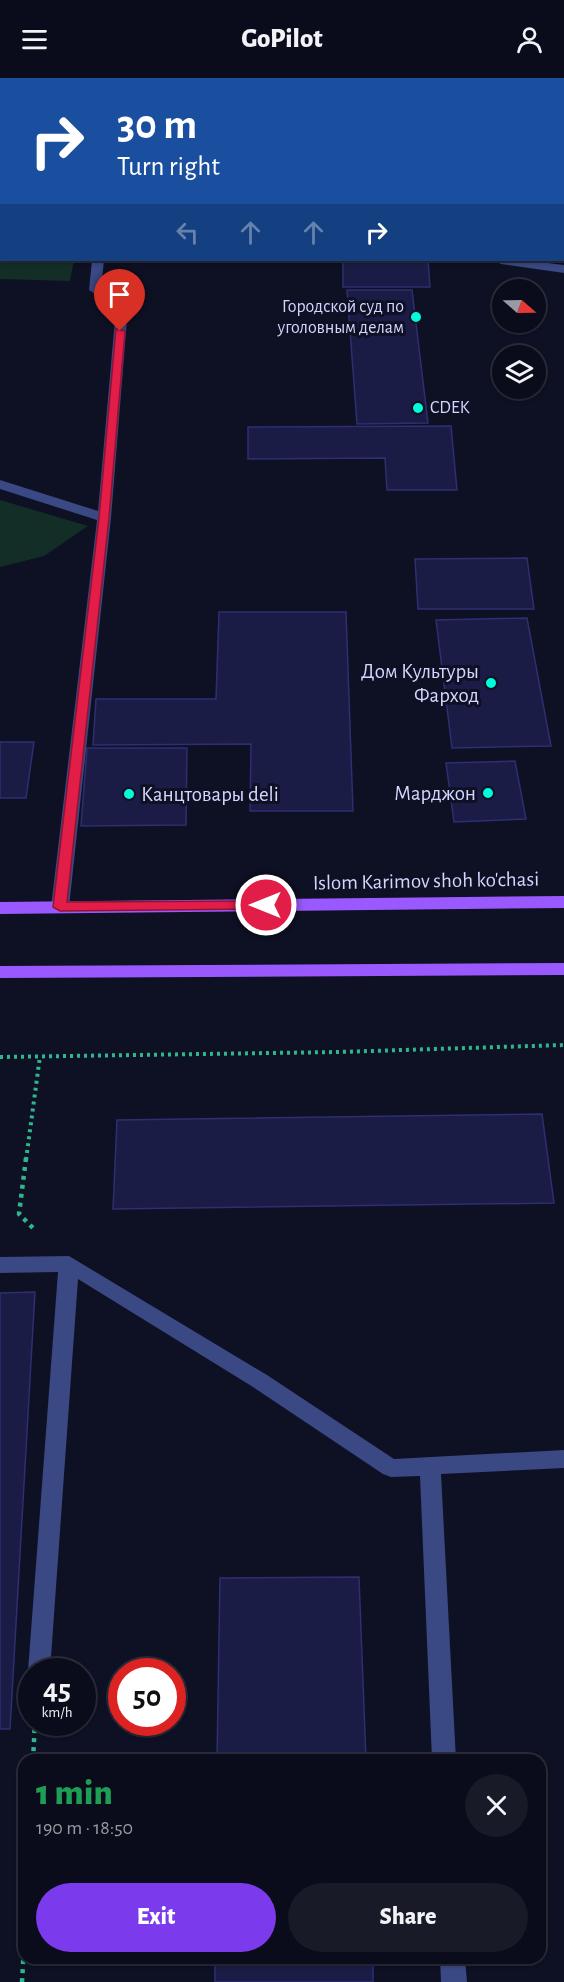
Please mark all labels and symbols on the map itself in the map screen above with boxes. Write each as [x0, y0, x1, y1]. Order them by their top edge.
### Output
pin [94, 269, 145, 331]
north arrow [492, 279, 546, 333]
place label: Городской суд по уголовным делам [277, 298, 404, 337]
marker: Городской суд по уголовным делам [409, 310, 423, 324]
place label: CDEK [430, 399, 470, 417]
marker: CDEK [411, 401, 425, 415]
place label: Дом Культуры Фарход [361, 661, 479, 706]
marker: Дом Культуры Фарход [484, 676, 498, 690]
place label: Марджон [394, 783, 476, 804]
place label: Канцтовары deli [141, 784, 279, 805]
marker: Марджон [481, 786, 495, 800]
marker: Канцтовары deli [122, 787, 136, 801]
street label: Islom Karimov shoh ko'chasi [313, 869, 539, 893]
position arrow [234, 873, 298, 937]
speed limit sign: 50 [108, 1658, 186, 1736]

